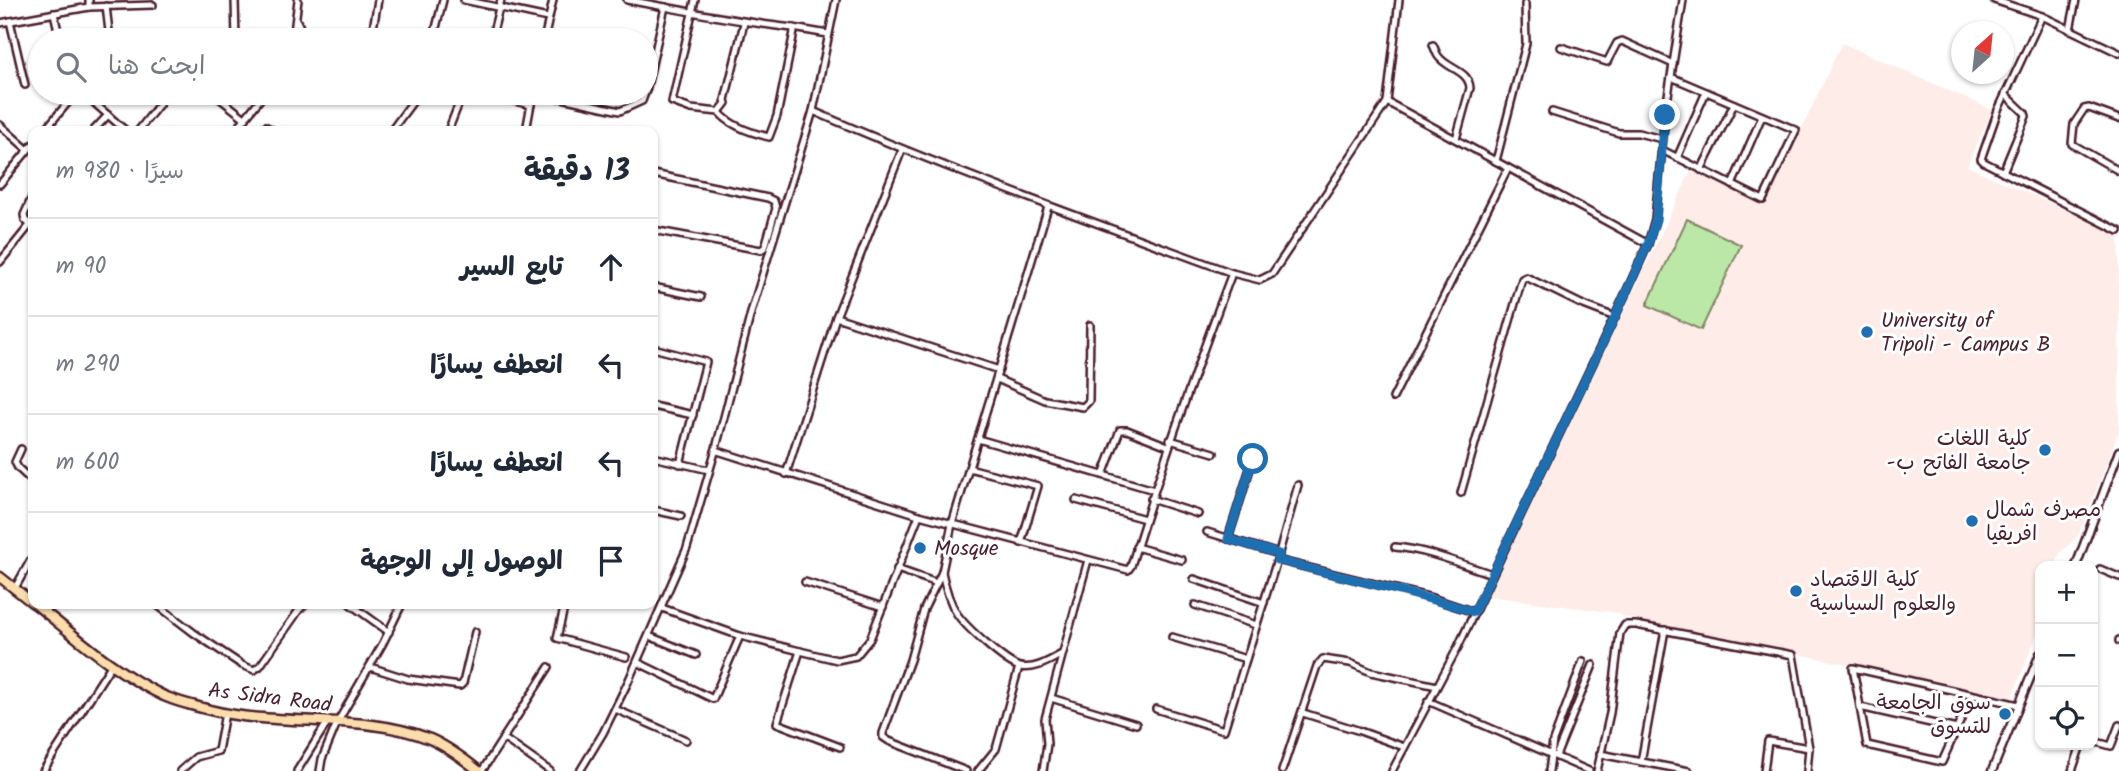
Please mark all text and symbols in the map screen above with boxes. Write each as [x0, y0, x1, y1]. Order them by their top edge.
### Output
north arrow [1951, 21, 2014, 84]
search box [28, 28, 658, 105]
text: ابحث هنا [108, 46, 205, 88]
icon: search [52, 48, 90, 86]
route end [1649, 99, 1680, 130]
text: 13 دقيقة [524, 148, 630, 196]
text: سيرًا · 980 m [56, 154, 184, 190]
text: تابع السير [460, 247, 563, 289]
icon: ahead [592, 248, 630, 286]
text: 90 m [56, 249, 106, 285]
place label: University of Tripoli - Campus B [1881, 305, 2050, 362]
marker: University of Tripoli - Campus B [1859, 324, 1875, 340]
text: انعطف يسارًا [430, 345, 563, 387]
icon: left [592, 346, 630, 384]
text: 290 m [56, 347, 120, 383]
place label: كلية اللغات -جامعة الفاتح ب [1887, 423, 2031, 480]
marker: كلية اللغات -جامعة الفاتح ب [2037, 442, 2053, 458]
text: انعطف يسارًا [430, 443, 563, 485]
route start [1237, 443, 1268, 474]
icon: left [592, 444, 630, 482]
text: 600 m [56, 445, 119, 481]
place label: مصرف شمال افريقيا [1986, 494, 2101, 551]
marker: مصرف شمال افريقيا [1964, 513, 1980, 529]
place label: Mosque [934, 533, 999, 566]
marker: Mosque [912, 540, 928, 556]
text: الوصول إلى الوجهة [360, 541, 563, 583]
icon: arrive [592, 542, 630, 580]
map controls [2035, 561, 2098, 750]
button: + [2035, 561, 2098, 624]
place label: كلية الاقتصاد والعلوم السياسية [1810, 564, 1956, 621]
marker: كلية الاقتصاد والعلوم السياسية [1788, 583, 1804, 599]
button: − [2035, 624, 2098, 687]
street label: As Sidra Road [206, 675, 334, 722]
place label: سوق الجامعة للتسوق [1877, 687, 1991, 744]
button: locate [2035, 687, 2098, 750]
marker: سوق الجامعة للتسوق [1997, 706, 2013, 722]

